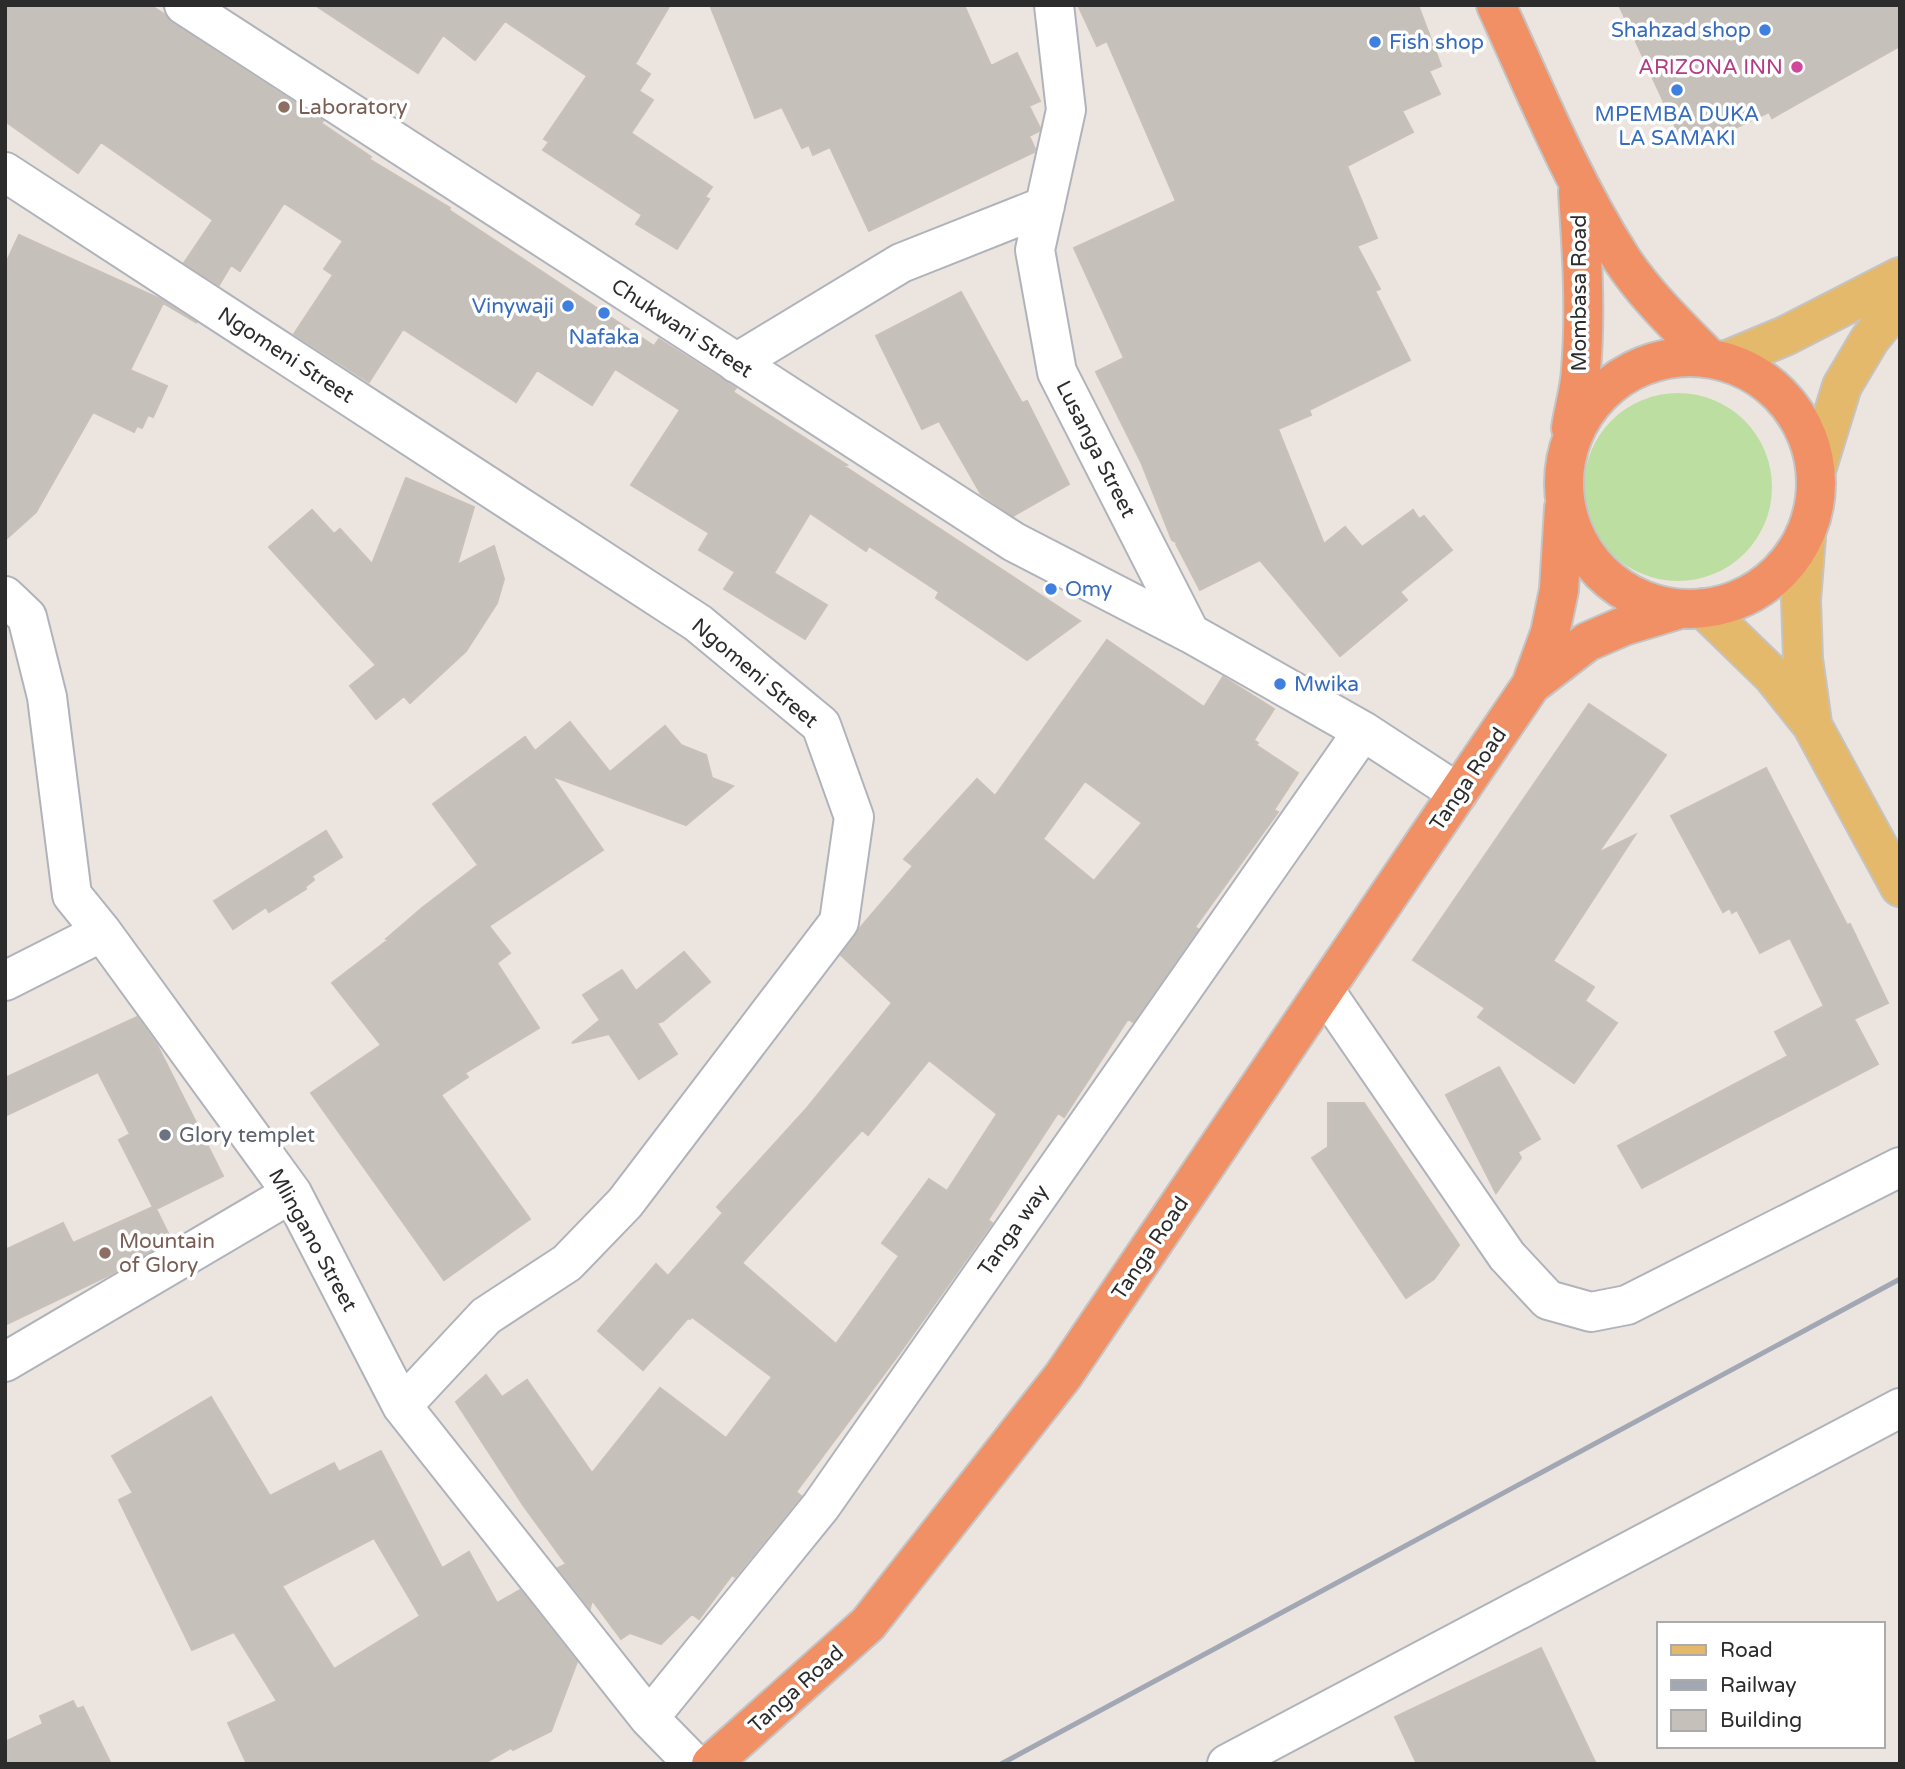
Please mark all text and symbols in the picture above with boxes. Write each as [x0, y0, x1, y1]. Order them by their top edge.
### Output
place label: Shahzad shop [1611, 18, 1751, 43]
marker: Shahzad shop [1757, 22, 1773, 38]
place label: Fish shop [1389, 30, 1484, 55]
marker: Fish shop [1367, 34, 1383, 50]
place label: ARIZONA INN [1638, 55, 1783, 80]
marker: ARIZONA INN [1789, 59, 1805, 75]
marker: MPEMBA DUKA LA SAMAKI [1669, 82, 1685, 98]
place label: Laboratory [298, 95, 407, 120]
marker: Laboratory [276, 99, 292, 115]
place label: MPEMBA DUKA LA SAMAKI [1595, 102, 1759, 151]
street label: Mombasa Road [1567, 214, 1592, 372]
street label: Chukwani Street [606, 273, 757, 383]
place label: Vinywaji [472, 294, 554, 319]
marker: Vinywaji [560, 298, 576, 314]
street label: Ngomeni Street [213, 302, 358, 409]
marker: Nafaka [596, 305, 612, 321]
place label: Nafaka [569, 325, 639, 350]
street label: Lusanga Street [1050, 377, 1141, 522]
place label: Omy [1065, 577, 1112, 602]
marker: Omy [1043, 581, 1059, 597]
street label: Ngomeni Street [686, 613, 823, 733]
place label: Mwika [1294, 672, 1359, 697]
marker: Mwika [1272, 676, 1288, 692]
street label: Tanga Road [1425, 723, 1512, 836]
place label: Glory templet [179, 1123, 315, 1148]
marker: Glory templet [157, 1127, 173, 1143]
street label: Mlingano Street [263, 1164, 362, 1316]
street label: Tanga way [973, 1180, 1054, 1281]
street label: Tanga Road [1107, 1192, 1194, 1305]
place label: Mountain of Glory [119, 1229, 215, 1278]
marker: Mountain of Glory [97, 1245, 113, 1261]
legend [1657, 1622, 1884, 1748]
text: Road [1720, 1638, 1773, 1663]
street label: Tanga Road [744, 1640, 849, 1738]
text: Railway [1720, 1673, 1797, 1698]
text: Building [1720, 1708, 1802, 1733]

